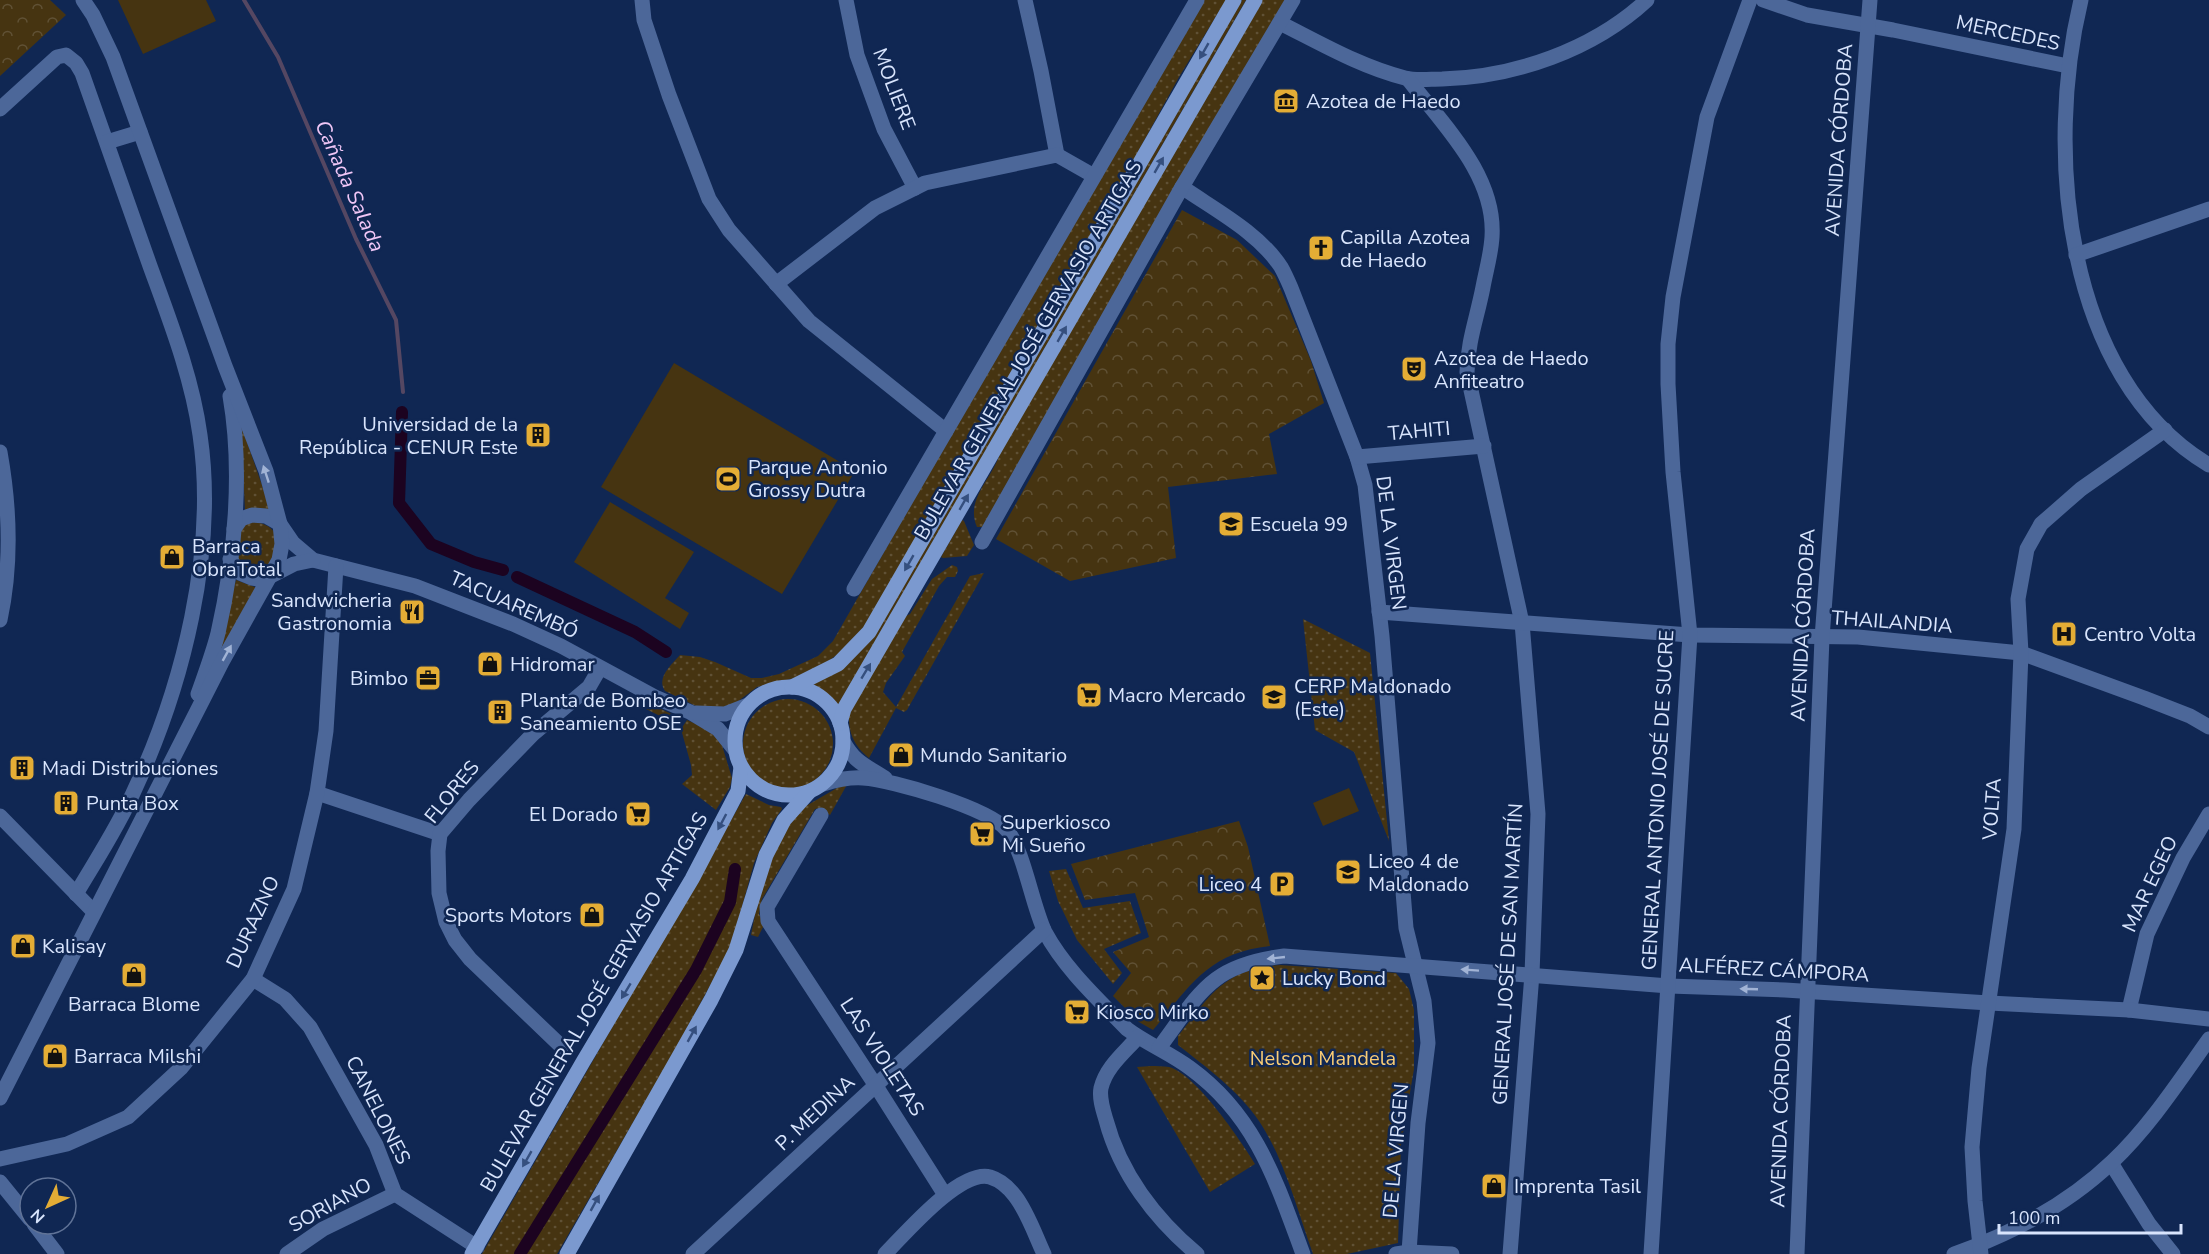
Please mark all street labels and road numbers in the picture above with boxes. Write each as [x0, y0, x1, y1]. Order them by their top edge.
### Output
street label: MERCEDES [1953, 9, 2063, 57]
street label: AVENIDA CÓRDOBA [1819, 42, 1859, 237]
street label: MOLIERE [866, 44, 922, 134]
street label: BULEVAR GENERAL JOSÉ GERVASIO ARTIGAS [908, 155, 1148, 545]
street label: TAHITI [1387, 415, 1451, 447]
street label: DE LA VIRGEN [1369, 474, 1413, 612]
street label: AVENIDA CÓRDOBA [1784, 527, 1822, 722]
street label: TACUAREMBÓ [445, 565, 583, 645]
street label: THAILANDIA [1831, 604, 1954, 640]
street label: GENERAL ANTONIO JOSÉ DE SUCRE [1636, 629, 1680, 971]
street label: FLORES [418, 755, 486, 829]
street label: VOLTA [1976, 777, 2008, 842]
street label: GENERAL JOSÉ DE SAN MARTÍN [1487, 802, 1529, 1106]
street label: BULEVAR GENERAL JOSÉ GERVASIO ARTIGAS [474, 807, 714, 1197]
street label: MAR EGEO [2116, 831, 2184, 937]
street label: DURAZNO [220, 871, 286, 973]
street label: ALFÉREZ CÁMPORA [1678, 952, 1870, 988]
street label: LAS VIOLETAS [834, 993, 930, 1121]
street label: AVENIDA CÓRDOBA [1764, 1014, 1798, 1208]
street label: CANELONES [339, 1051, 417, 1169]
street label: P. MEDINA [769, 1069, 861, 1157]
street label: DE LA VIRGEN [1377, 1083, 1415, 1219]
street label: SORIANO [284, 1171, 376, 1239]

